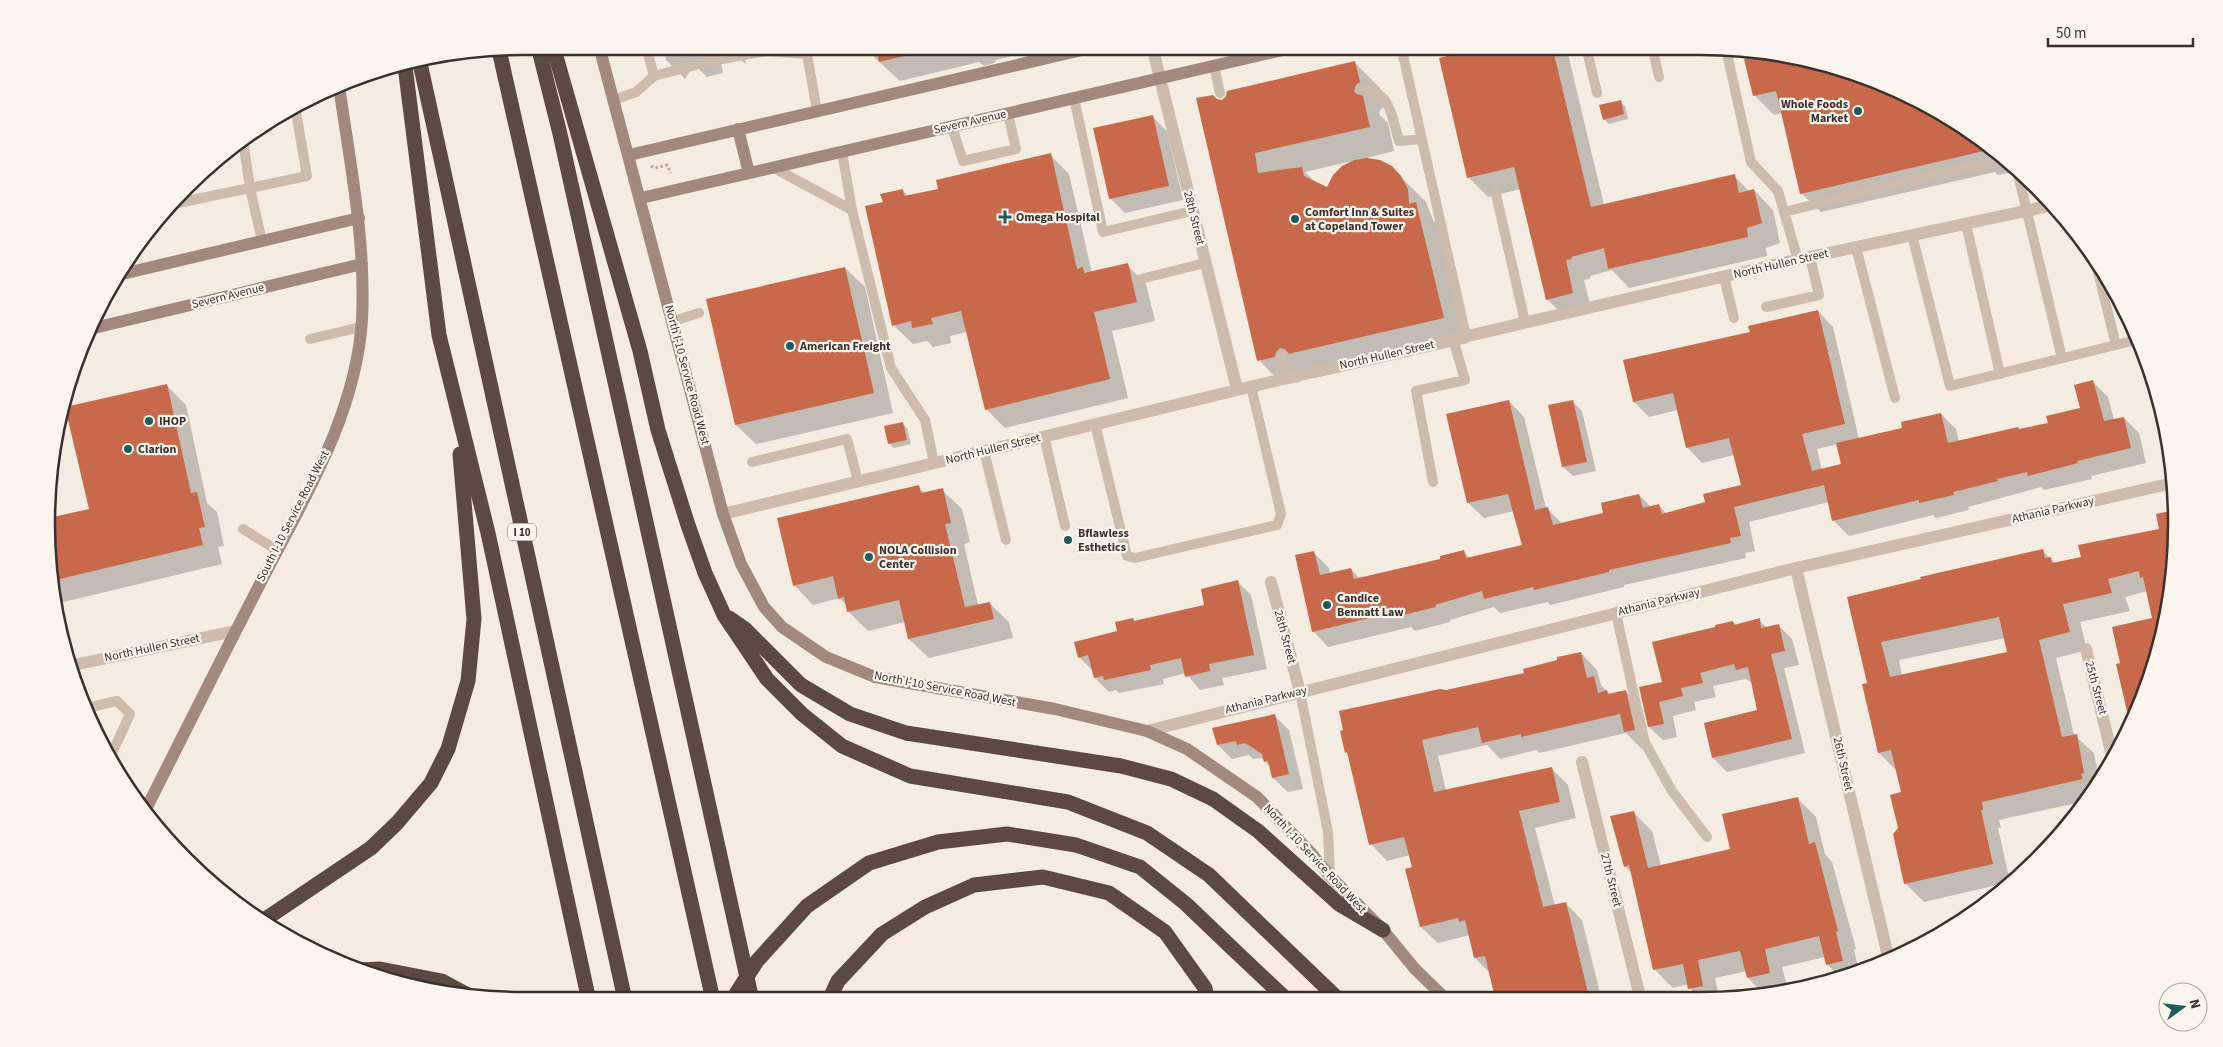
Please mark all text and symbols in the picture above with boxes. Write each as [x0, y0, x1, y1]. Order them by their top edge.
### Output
scale bar [2048, 15, 2193, 47]
text: 50 m [2056, 23, 2086, 44]
place label: Whole Foods Market [1781, 96, 1848, 127]
street label: Severn Avenue [932, 105, 1008, 139]
marker: Whole Foods Market [1852, 105, 1864, 117]
street label: 28th Street [1179, 189, 1209, 247]
place label: Comfort Inn & Suites at Copeland Tower [1305, 204, 1414, 235]
place label: Omega Hospital [1016, 209, 1100, 226]
marker: Omega Hospital [998, 210, 1012, 224]
marker: Comfort Inn & Suites at Copeland Tower [1289, 213, 1301, 225]
street label: North Hullen Street [1732, 245, 1830, 283]
street label: Severn Avenue [190, 279, 266, 313]
street label: North I-10 Service Road West [660, 303, 714, 447]
street label: North Hullen Street [1338, 336, 1436, 374]
place label: American Freight [799, 338, 891, 355]
marker: American Freight [784, 340, 796, 352]
place label: IHOP [159, 413, 186, 430]
marker: IHOP [143, 415, 155, 427]
street label: North Hullen Street [944, 429, 1042, 469]
place label: Clarion [138, 441, 176, 458]
marker: Clarion [122, 443, 134, 455]
street label: South I-10 Service Road West [253, 448, 333, 584]
street label: Athania Parkway [2010, 492, 2096, 528]
road number: I 10 [508, 524, 536, 540]
place label: Bflawless Esthetics [1078, 525, 1129, 556]
marker: Bflawless Esthetics [1062, 534, 1074, 546]
place label: NOLA Collision Center [879, 542, 957, 573]
marker: NOLA Collision Center [863, 551, 875, 563]
street label: Athania Parkway [1616, 584, 1702, 620]
place label: Candice Bennatt Law [1337, 590, 1404, 621]
marker: Candice Bennatt Law [1321, 599, 1333, 611]
street label: 28th Street [1270, 608, 1300, 666]
street label: North Hullen Street [103, 630, 201, 666]
street label: 25th Street [2081, 659, 2111, 717]
street label: North I-10 Service Road West [873, 667, 1017, 711]
street label: Athania Parkway [1223, 682, 1309, 718]
street label: 26th Street [1829, 735, 1857, 793]
street label: North I-10 Service Road West [1260, 801, 1370, 917]
street label: 27th Street [1596, 851, 1626, 909]
north arrow [2158, 982, 2208, 1032]
text: N [2184, 997, 2205, 1011]

